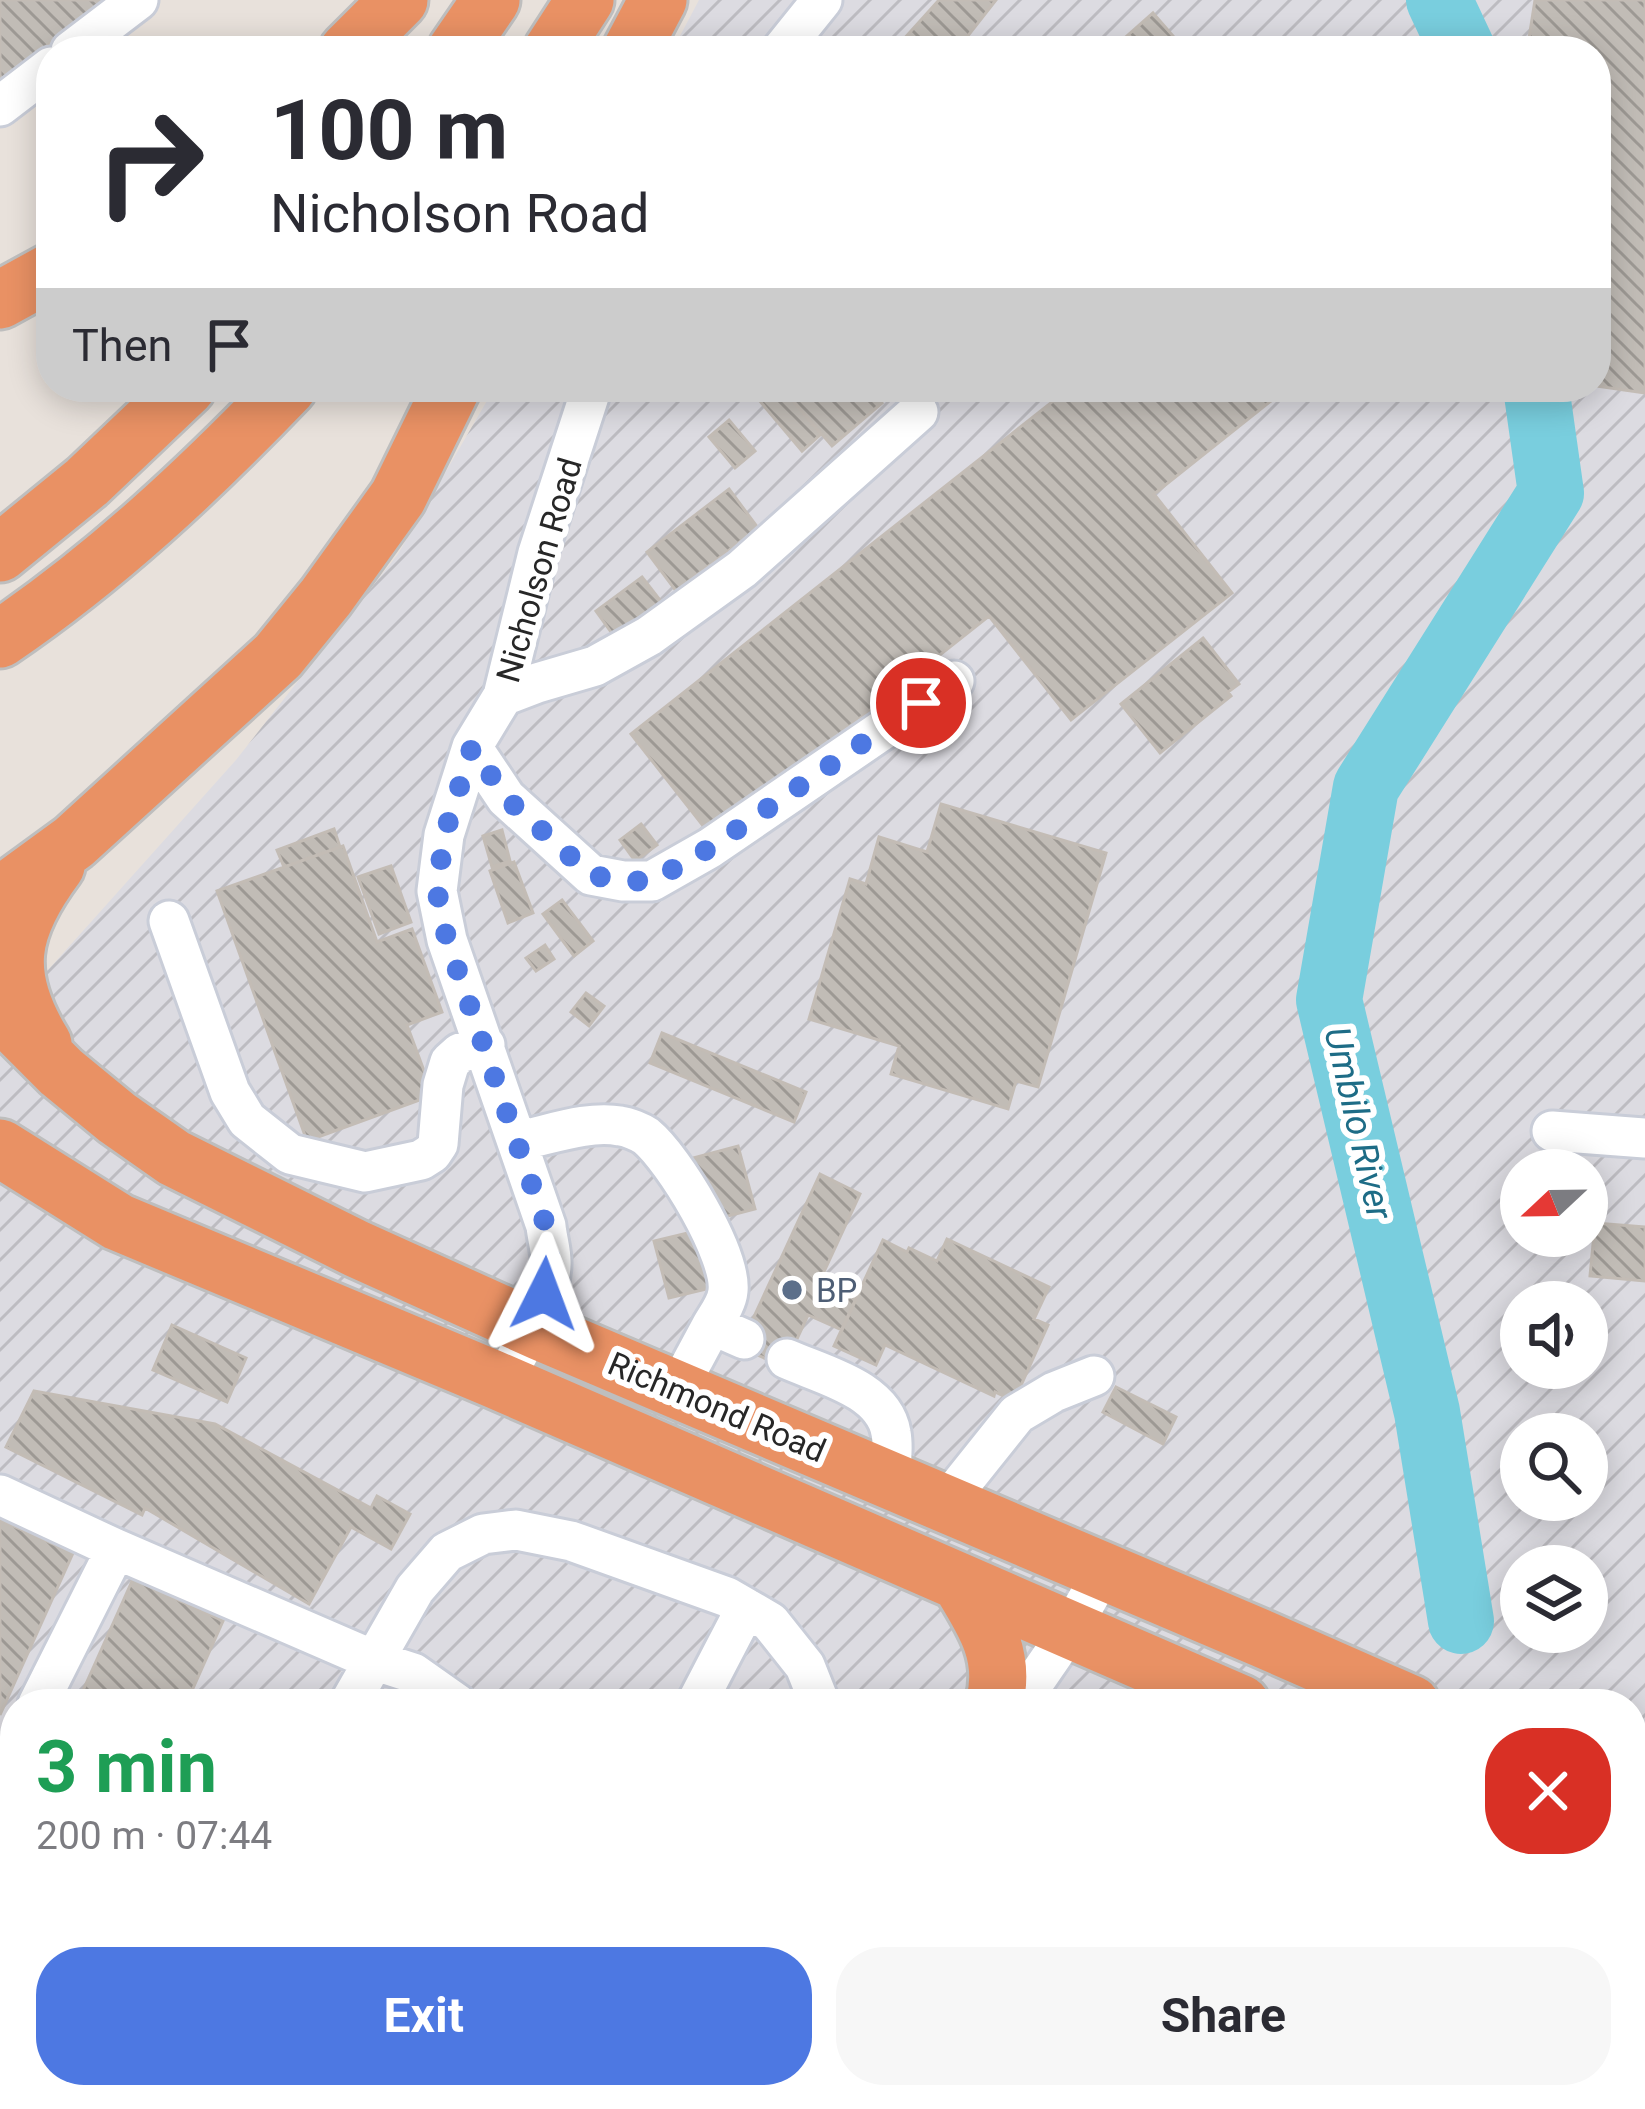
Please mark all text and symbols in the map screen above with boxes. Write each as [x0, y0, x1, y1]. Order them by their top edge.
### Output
text: 100 m [270, 81, 508, 180]
icon: right [72, 84, 228, 240]
text: Nicholson Road [270, 182, 649, 245]
icon: arrive [196, 312, 262, 378]
text: Then [72, 319, 172, 372]
street label: Nicholson Road [488, 453, 590, 687]
pin [870, 652, 972, 754]
icon: arrive [888, 670, 954, 736]
water label: Umbilo River [1316, 1023, 1401, 1224]
north arrow [1500, 1149, 1608, 1257]
map controls [1500, 1149, 1608, 1653]
position arrow [481, 1231, 607, 1357]
place label: BP [816, 1271, 857, 1310]
marker: BP [779, 1277, 805, 1303]
button: sound [1500, 1281, 1608, 1389]
street label: Richmond Road [602, 1344, 832, 1470]
button: search [1500, 1413, 1608, 1521]
button: layers [1500, 1545, 1608, 1653]
text: 3 min [36, 1725, 217, 1810]
button: close [1485, 1728, 1611, 1854]
text: 200 m · 07:44 [36, 1813, 272, 1859]
button: Exit [36, 1947, 812, 2085]
button: Share [836, 1947, 1611, 2085]

